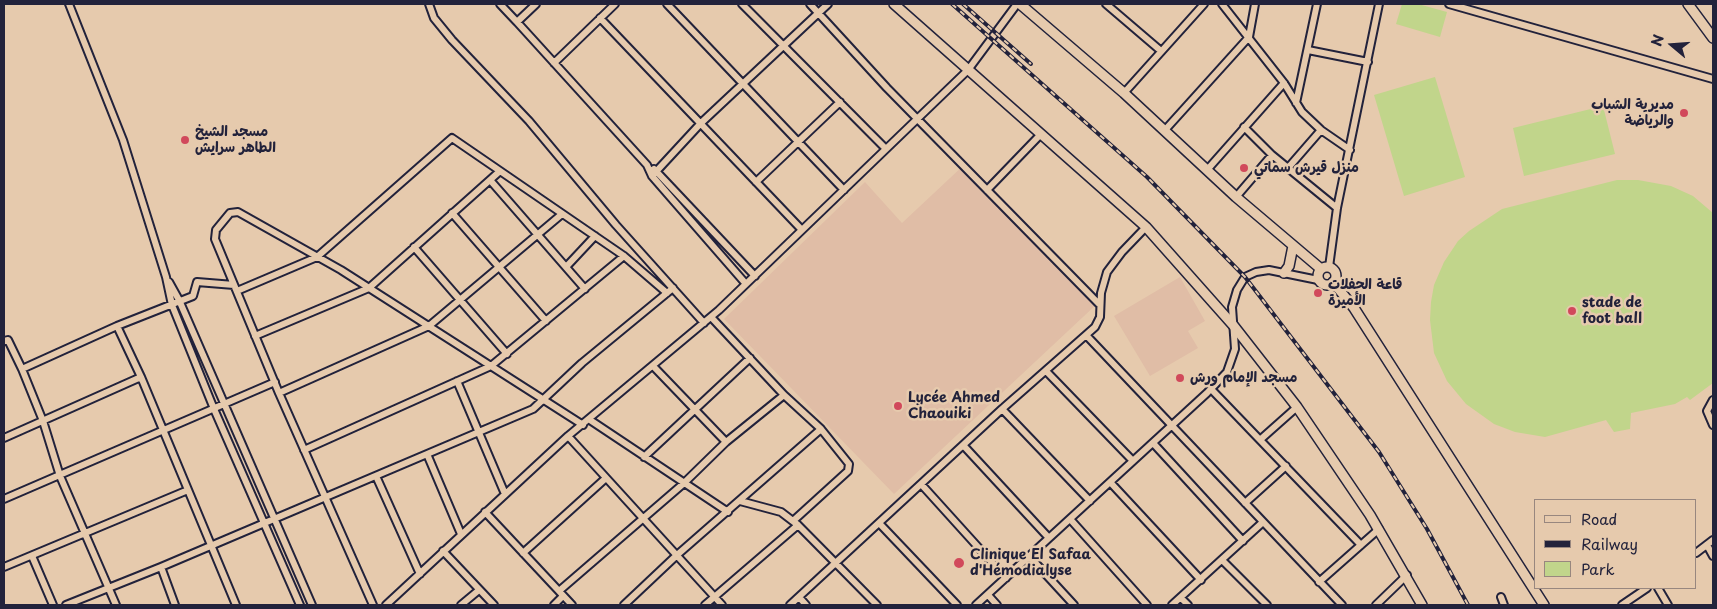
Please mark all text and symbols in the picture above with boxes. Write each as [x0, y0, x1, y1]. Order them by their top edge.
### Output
north arrow [1647, 20, 1697, 70]
text: N [1646, 32, 1669, 49]
place label: مديرية الشباب والرياضة [1591, 97, 1674, 130]
marker: مديرية الشباب والرياضة [1678, 107, 1690, 119]
place label: مسجد الشيخ الطاهر سرايش [195, 124, 276, 156]
marker: مسجد الشيخ الطاهر سرايش [179, 134, 191, 146]
place label: منزل قيرش سماتي [1254, 160, 1359, 176]
marker: منزل قيرش سماتي [1238, 162, 1250, 174]
place label: قاعة الحفلات الأميرة [1328, 277, 1402, 310]
marker: قاعة الحفلات الأميرة [1312, 287, 1324, 299]
place label: stade de foot ball [1582, 295, 1642, 328]
marker: stade de foot ball [1566, 305, 1578, 317]
place label: مسجد الإمام ورش [1190, 370, 1297, 386]
marker: مسجد الإمام ورش [1174, 372, 1186, 384]
place label: Lycée Ahmed Chaouiki [908, 390, 1000, 422]
marker: Lycée Ahmed Chaouiki [892, 400, 904, 412]
legend [1534, 499, 1697, 589]
text: Road [1581, 507, 1617, 530]
text: Railway [1581, 532, 1638, 555]
place label: Clinique El Safaa d'Hémodialyse [970, 547, 1091, 580]
marker: Clinique El Safaa d'Hémodialyse [952, 556, 966, 570]
text: Park [1581, 557, 1615, 580]

